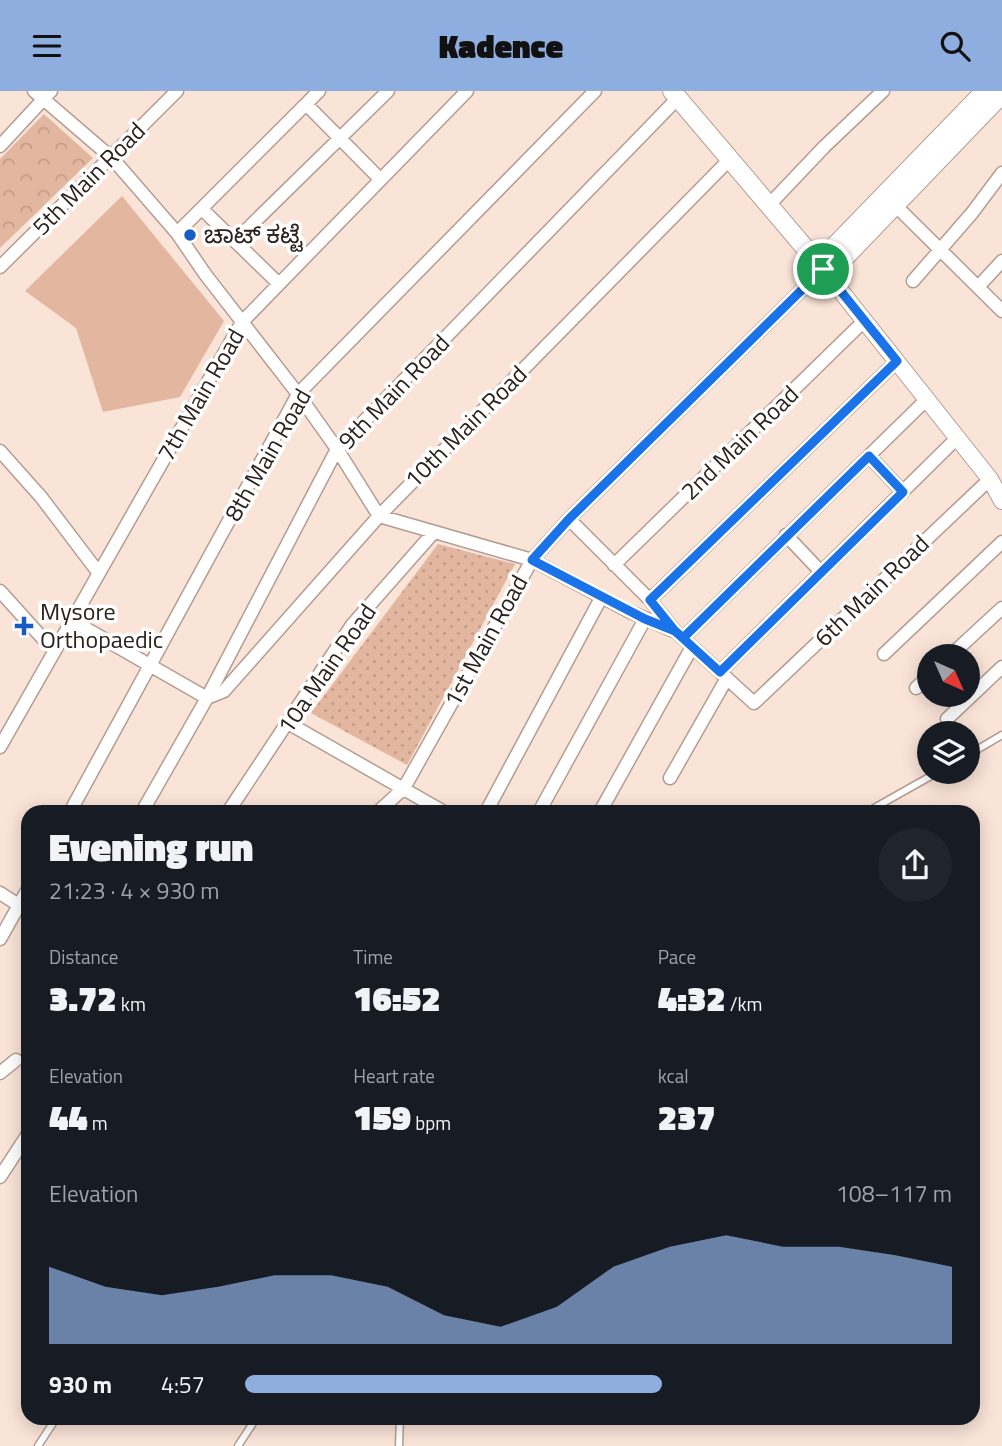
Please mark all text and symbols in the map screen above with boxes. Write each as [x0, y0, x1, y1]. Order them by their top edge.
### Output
text: Kadence [439, 22, 563, 70]
icon: menu [28, 27, 66, 65]
icon: search [936, 27, 974, 65]
street label: 5th Main Road [23, 113, 153, 243]
place label: ಚಾಟ್ ಕಟ್ಟೆ [204, 216, 304, 252]
marker: ಚಾಟ್ ಕಟ್ಟೆ [182, 227, 198, 243]
pin [793, 239, 853, 299]
icon: arrive [804, 250, 842, 288]
street label: 7th Main Road [148, 322, 253, 467]
street label: 9th Main Road [329, 326, 457, 457]
street label: 10th Main Road [396, 357, 535, 496]
street label: 2nd Main Road [672, 377, 806, 508]
street label: 8th Main Road [215, 382, 320, 527]
street label: 6th Main Road [806, 526, 937, 654]
street label: 1st Main Road [434, 568, 536, 713]
place label: Mysore Orthopaedic [40, 593, 163, 657]
street label: 10a Main Road [268, 596, 384, 741]
marker: Mysore Orthopaedic [14, 616, 34, 636]
north arrow [917, 644, 980, 707]
map controls [917, 644, 980, 784]
button: layers [917, 721, 980, 784]
text: Evening run [49, 818, 253, 876]
button: share [878, 828, 952, 902]
text: 21:23 · 4 × 930 m [49, 873, 219, 908]
text: Distance [49, 942, 118, 971]
text: Time [353, 942, 393, 971]
text: Pace [658, 942, 696, 971]
text: 3.72 [49, 971, 117, 1025]
text: 16:52 [353, 971, 440, 1025]
text: 4:32 [658, 971, 726, 1025]
text: km [117, 989, 146, 1018]
text: /km [726, 989, 763, 1018]
text: Elevation [49, 1061, 123, 1090]
text: Heart rate [353, 1061, 435, 1090]
text: kcal [658, 1061, 689, 1090]
text: 44 [49, 1090, 88, 1144]
text: 159 [353, 1090, 411, 1144]
text: 237 [658, 1090, 715, 1144]
text: m [88, 1108, 108, 1137]
text: bpm [411, 1108, 451, 1137]
text: Elevation [49, 1176, 138, 1211]
text: 108–117 m [836, 1176, 952, 1211]
text: 930 m [49, 1367, 112, 1402]
text: 4:57 [161, 1367, 205, 1402]

